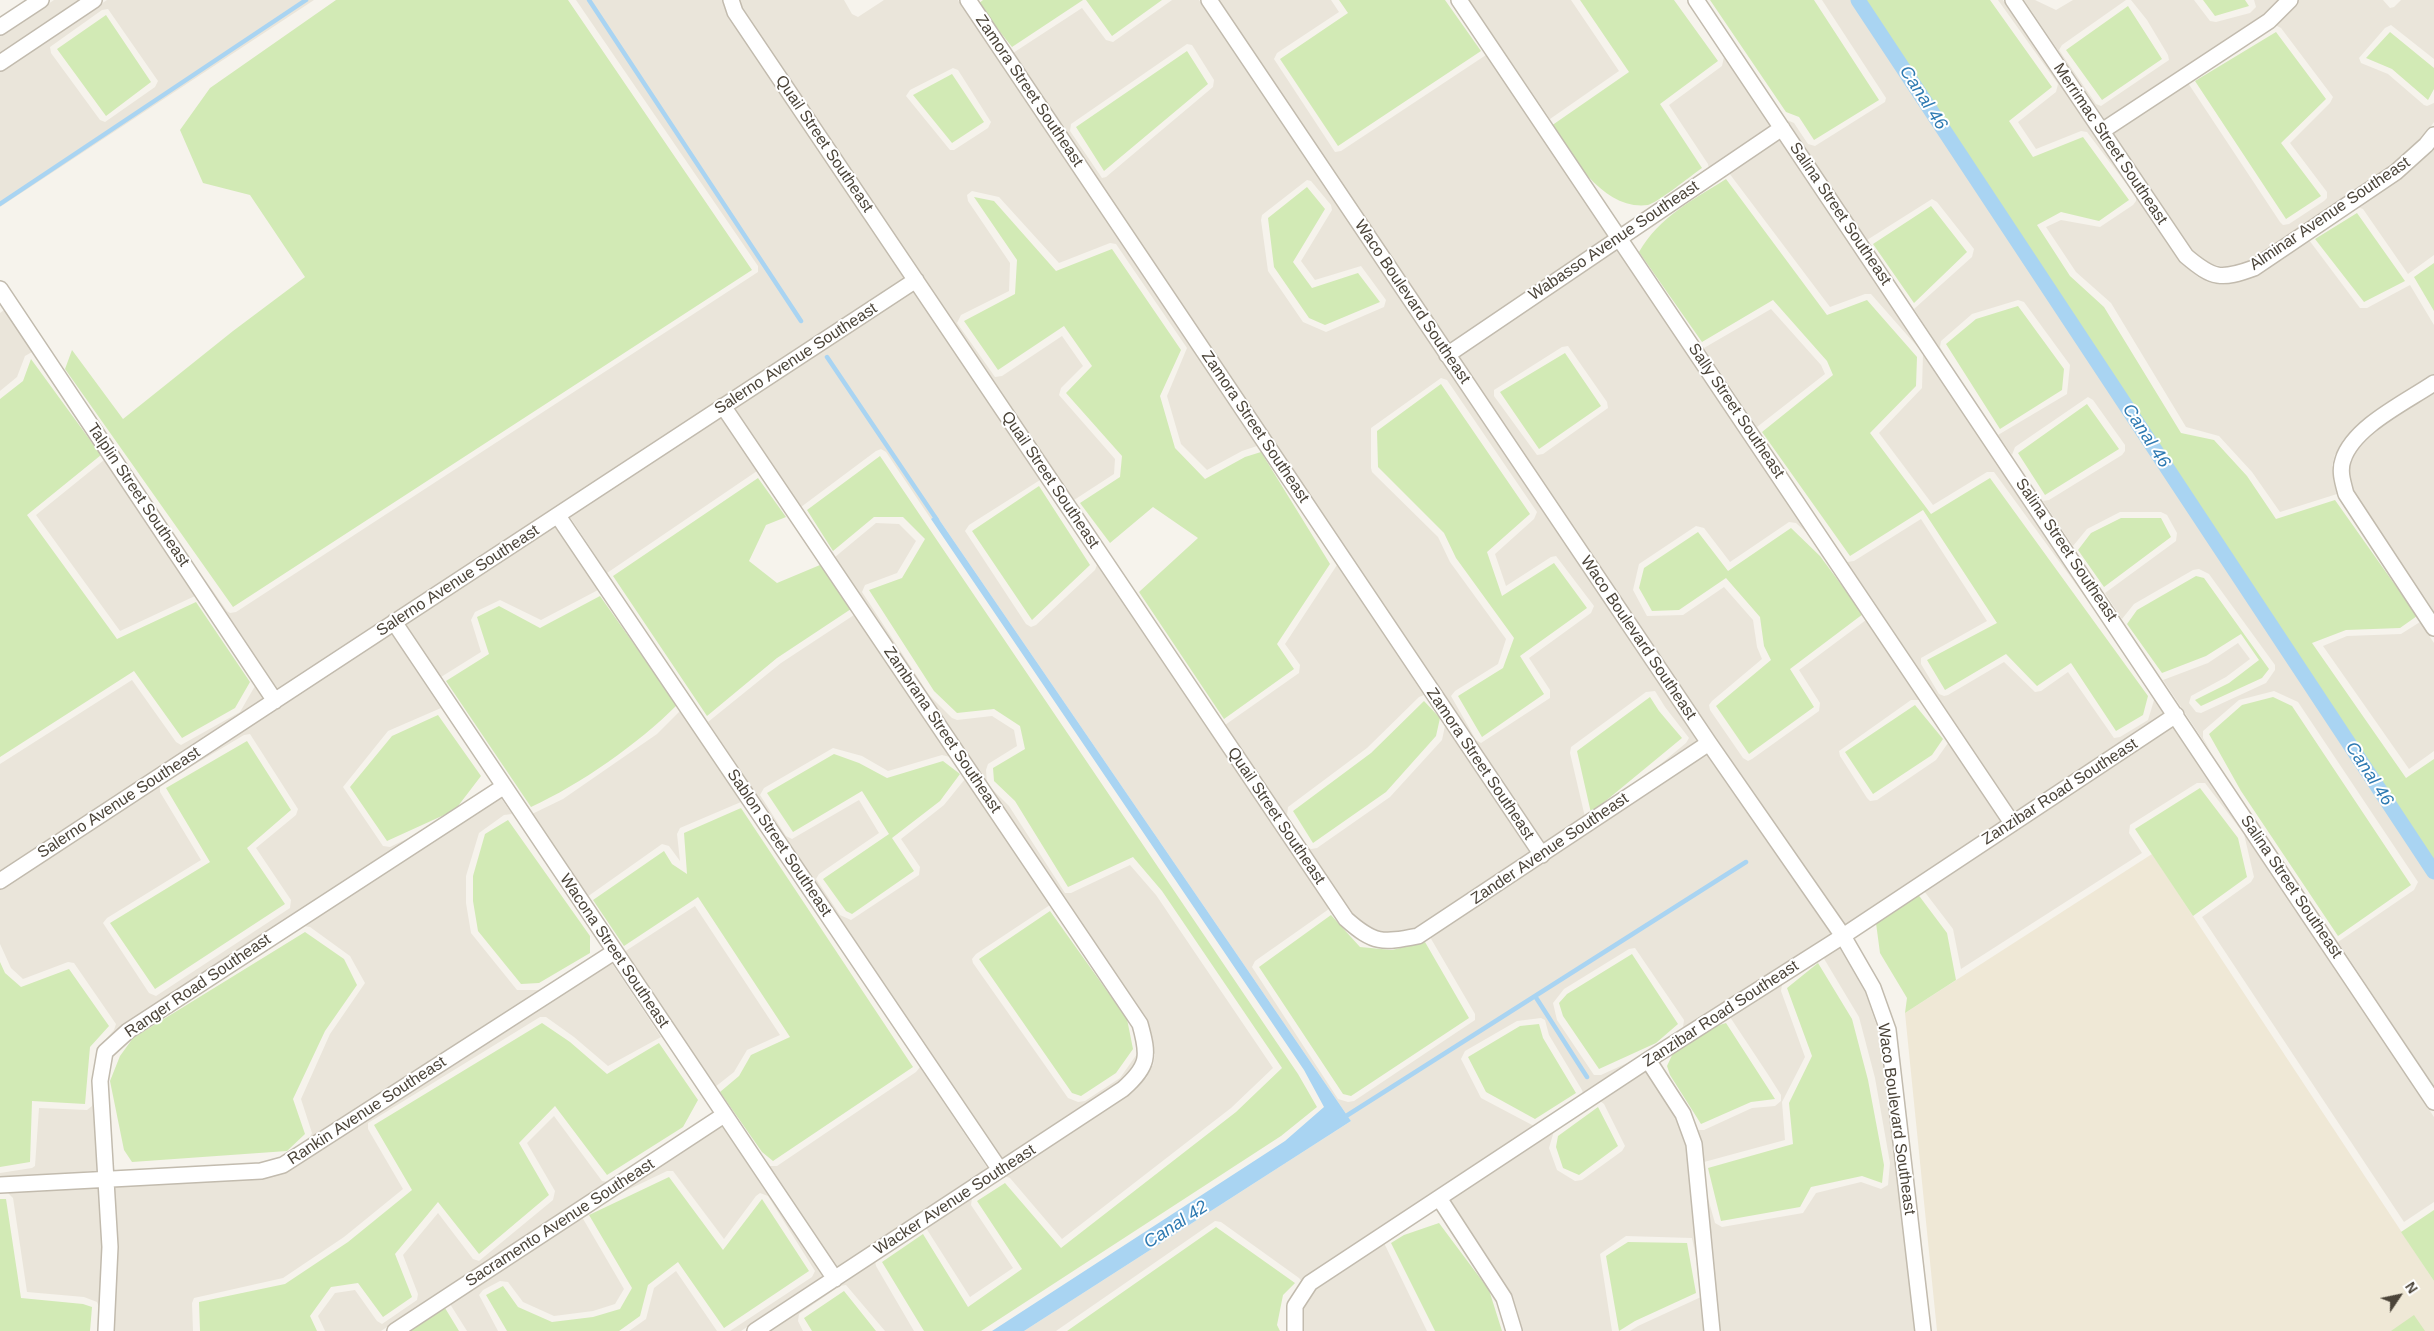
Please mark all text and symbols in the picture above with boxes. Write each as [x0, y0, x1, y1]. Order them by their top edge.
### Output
street label: Zamora Street Southeast [971, 12, 1087, 170]
street label: Merrimac Street Southeast [2049, 60, 2171, 228]
water label: Canal 46 [1894, 62, 1952, 134]
street label: Quail Street Southeast [771, 72, 877, 216]
street label: Salina Street Southeast [1785, 139, 1895, 289]
street label: Alminar Avenue Southeast [2246, 153, 2414, 275]
street label: Wabasso Avenue Southeast [1525, 177, 1703, 305]
street label: Waco Boulevard Southeast [1350, 217, 1474, 387]
street label: Salerno Avenue Southeast [711, 299, 881, 419]
street label: Sally Street Southeast [1684, 340, 1788, 482]
street label: Zamora Street Southeast [1197, 348, 1313, 506]
water label: Canal 46 [2117, 400, 2175, 472]
street label: Quail Street Southeast [997, 408, 1103, 552]
street label: Talplin Street Southeast [83, 420, 193, 570]
street label: Salina Street Southeast [2011, 475, 2121, 625]
street label: Salerno Avenue Southeast [373, 521, 543, 641]
street label: Waco Boulevard Southeast [1576, 553, 1700, 723]
street label: Zambrana Street Southeast [879, 643, 1005, 817]
street label: Zamora Street Southeast [1422, 685, 1538, 843]
street label: Zanzibar Road Southeast [1979, 735, 2141, 849]
water label: Canal 46 [2340, 738, 2398, 810]
street label: Salerno Avenue Southeast [34, 743, 204, 863]
street label: Quail Street Southeast [1223, 744, 1329, 888]
street label: Sablon Street Southeast [723, 766, 835, 920]
street label: Zander Avenue Southeast [1468, 789, 1632, 909]
street label: Salina Street Southeast [2236, 812, 2346, 962]
street label: Wacona Street Southeast [555, 870, 673, 1032]
street label: Ranger Road Southeast [121, 930, 275, 1042]
street label: Zanzibar Road Southeast [1640, 957, 1802, 1071]
street label: Waco Boulevard Southeast [1873, 1022, 1919, 1216]
street label: Rankin Avenue Southeast [284, 1053, 450, 1169]
street label: Wacker Avenue Southeast [871, 1141, 1039, 1259]
street label: Sacramento Avenue Southeast [462, 1155, 658, 1291]
water label: Canal 42 [1140, 1196, 1212, 1254]
north arrow [2374, 1271, 2424, 1321]
text: N [2402, 1279, 2421, 1296]

